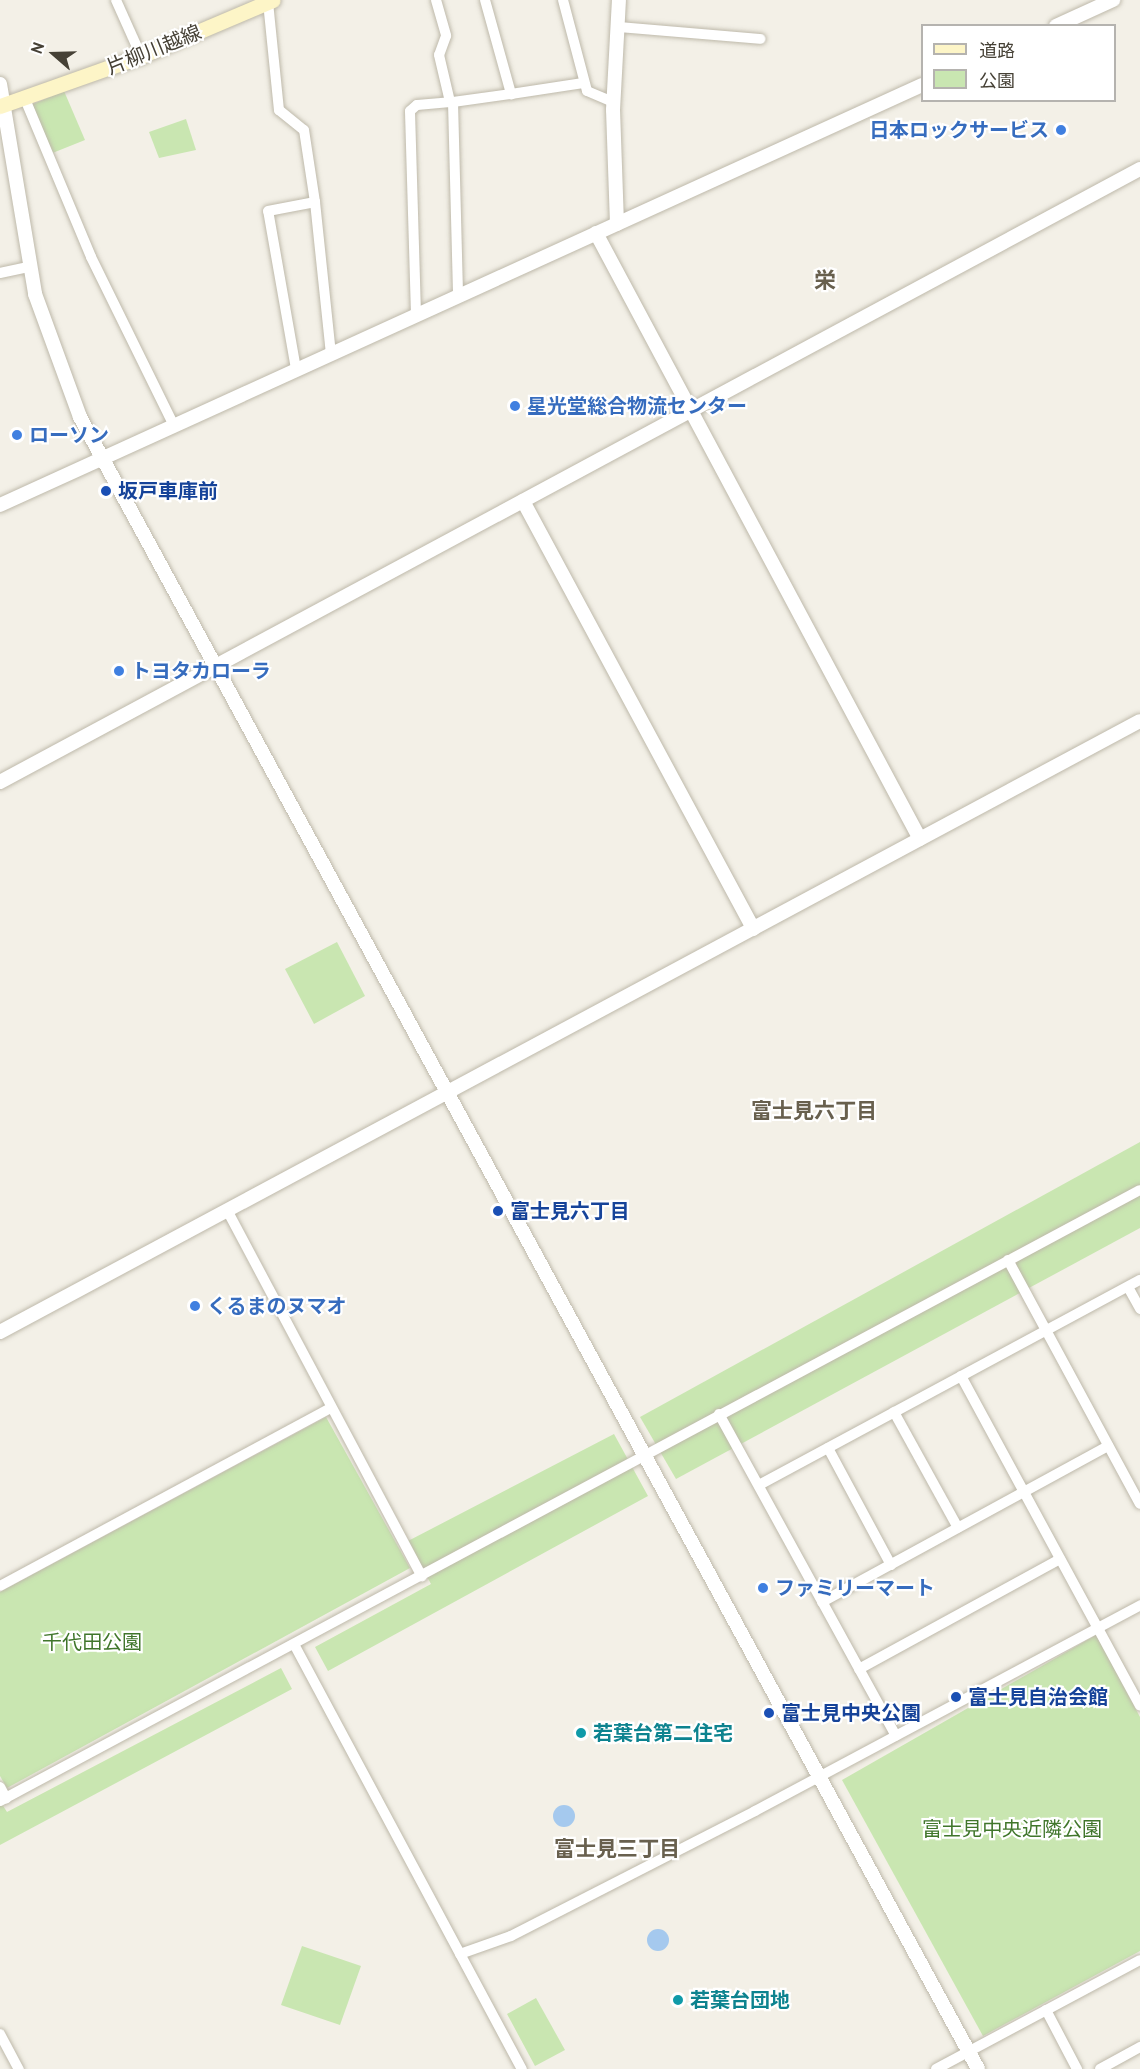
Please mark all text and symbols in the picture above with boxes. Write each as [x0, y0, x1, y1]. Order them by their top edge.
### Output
street label: 片柳川越線 [103, 20, 205, 80]
north arrow [24, 24, 84, 84]
legend [921, 24, 1116, 102]
text: N [26, 39, 48, 56]
text: 道路 [979, 39, 1015, 62]
text: 公園 [979, 69, 1015, 92]
place label: 日本ロックサービス [869, 118, 1049, 142]
marker: 日本ロックサービス [1054, 123, 1068, 137]
district label: 栄 [814, 268, 836, 294]
place label: 星光堂総合物流センター [527, 394, 747, 418]
marker: 星光堂総合物流センター [508, 399, 522, 413]
place label: ローソン [29, 423, 109, 447]
marker: ローソン [10, 428, 24, 442]
place label: 坂戸車庫前 [118, 479, 218, 503]
marker: 坂戸車庫前 [99, 484, 113, 498]
place label: トヨタカローラ [131, 659, 271, 683]
marker: トヨタカローラ [112, 664, 126, 678]
district label: 富士見六丁目 [751, 1098, 877, 1124]
place label: 富士見六丁目 [510, 1199, 630, 1223]
marker: 富士見六丁目 [491, 1204, 505, 1218]
place label: くるまのヌマオ [207, 1294, 347, 1318]
marker: くるまのヌマオ [188, 1299, 202, 1313]
place label: ファミリーマート [775, 1576, 935, 1600]
marker: ファミリーマート [756, 1581, 770, 1595]
park label: 千代田公園 [42, 1630, 142, 1654]
place label: 富士見自治会館 [968, 1685, 1108, 1709]
marker: 富士見自治会館 [949, 1690, 963, 1704]
place label: 富士見中央公園 [781, 1701, 921, 1725]
marker: 富士見中央公園 [762, 1706, 776, 1720]
place label: 若葉台第二住宅 [593, 1721, 733, 1745]
marker: 若葉台第二住宅 [574, 1726, 588, 1740]
park label: 富士見中央近隣公園 [922, 1817, 1102, 1841]
district label: 富士見三丁目 [554, 1836, 680, 1862]
place label: 若葉台団地 [690, 1988, 790, 2012]
marker: 若葉台団地 [671, 1993, 685, 2007]

